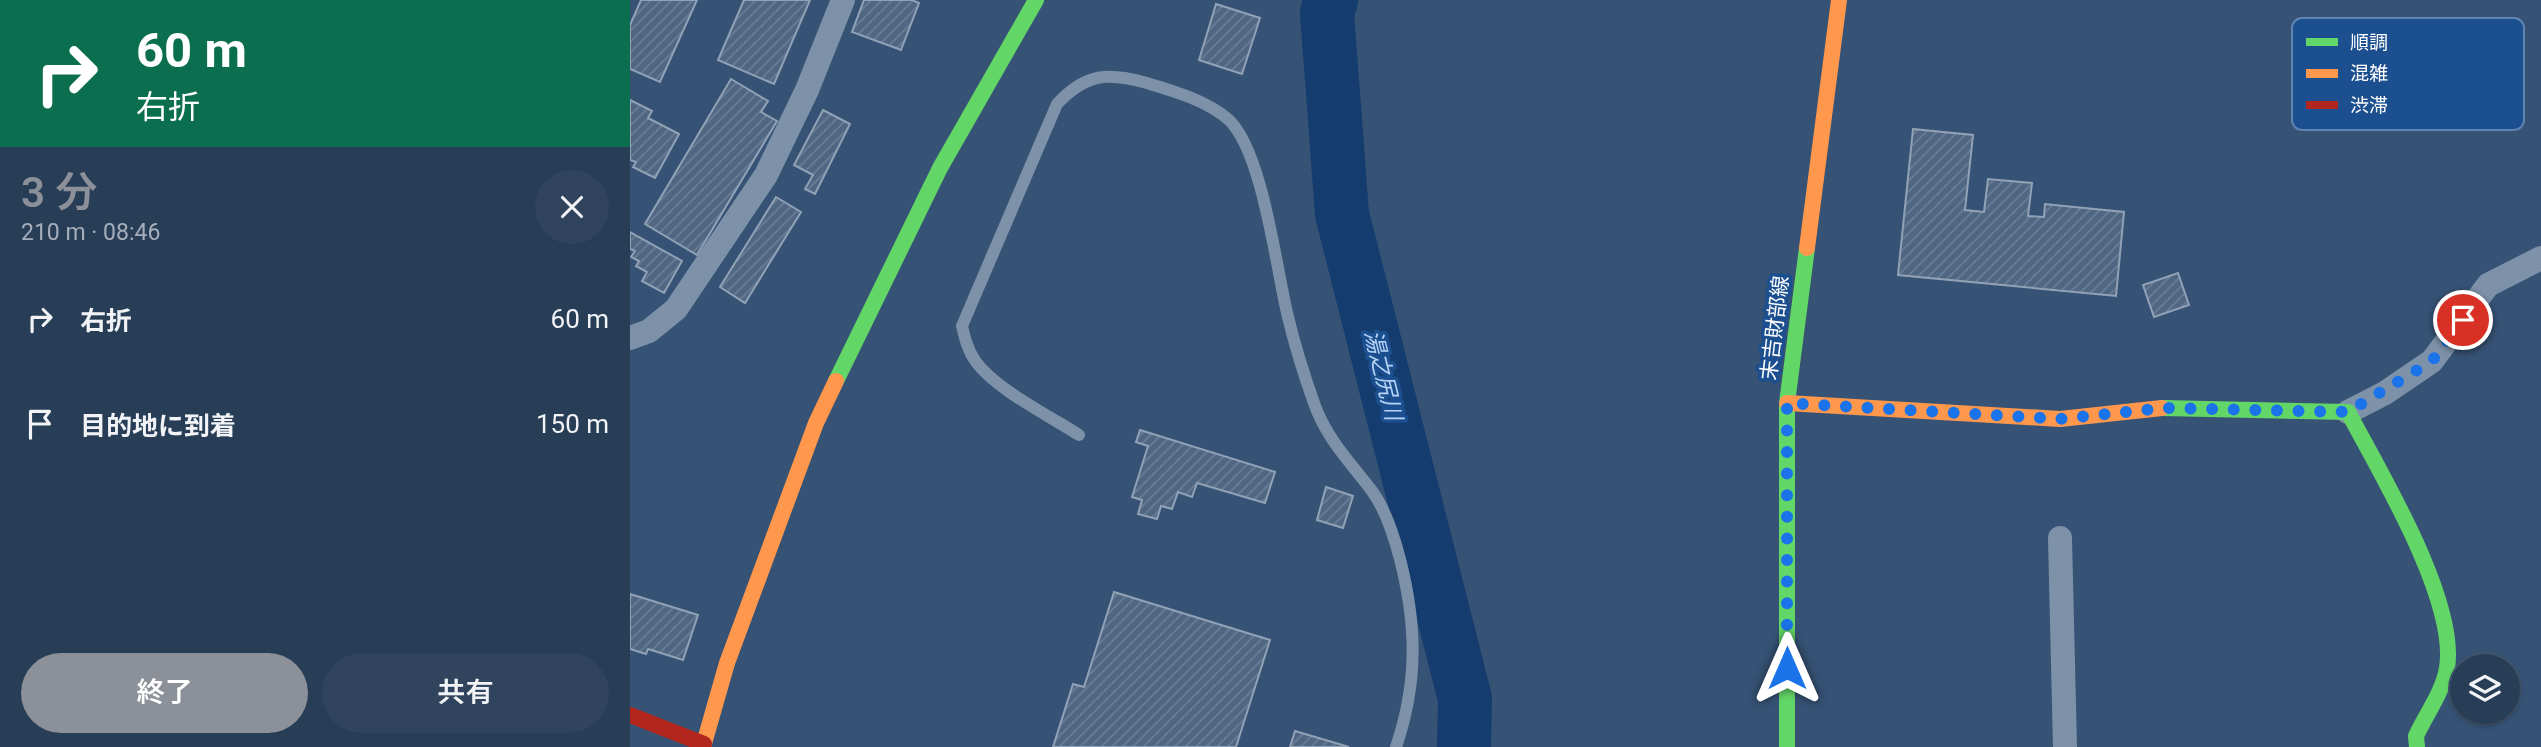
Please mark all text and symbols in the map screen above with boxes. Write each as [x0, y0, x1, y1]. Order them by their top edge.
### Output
legend [2292, 18, 2524, 130]
text: 60 m [136, 22, 247, 79]
icon: right [21, 28, 112, 119]
text: 順調 [2350, 31, 2388, 54]
text: 混雑 [2350, 62, 2388, 85]
text: 右折 [136, 88, 200, 126]
text: 渋滞 [2350, 94, 2388, 117]
text: 3 分 [21, 168, 97, 217]
button: close [535, 170, 609, 244]
text: 210 m · 08:46 [21, 219, 160, 246]
street label: 末吉財部線 [1757, 274, 1793, 382]
pin [2433, 290, 2493, 350]
icon: right [21, 300, 59, 338]
icon: arrive [2444, 301, 2482, 339]
text: 60 m [551, 304, 609, 334]
text: 右折 [80, 306, 132, 336]
water label: 湯之尻川 [1359, 327, 1408, 426]
icon: arrive [21, 405, 59, 443]
text: 150 m [536, 409, 609, 439]
text: 目的地に到着 [80, 411, 236, 441]
position arrow [1750, 631, 1824, 705]
button: 終了 [21, 653, 308, 733]
button: 共有 [322, 653, 609, 733]
map controls [2450, 654, 2520, 724]
button: layers [2450, 654, 2520, 724]

